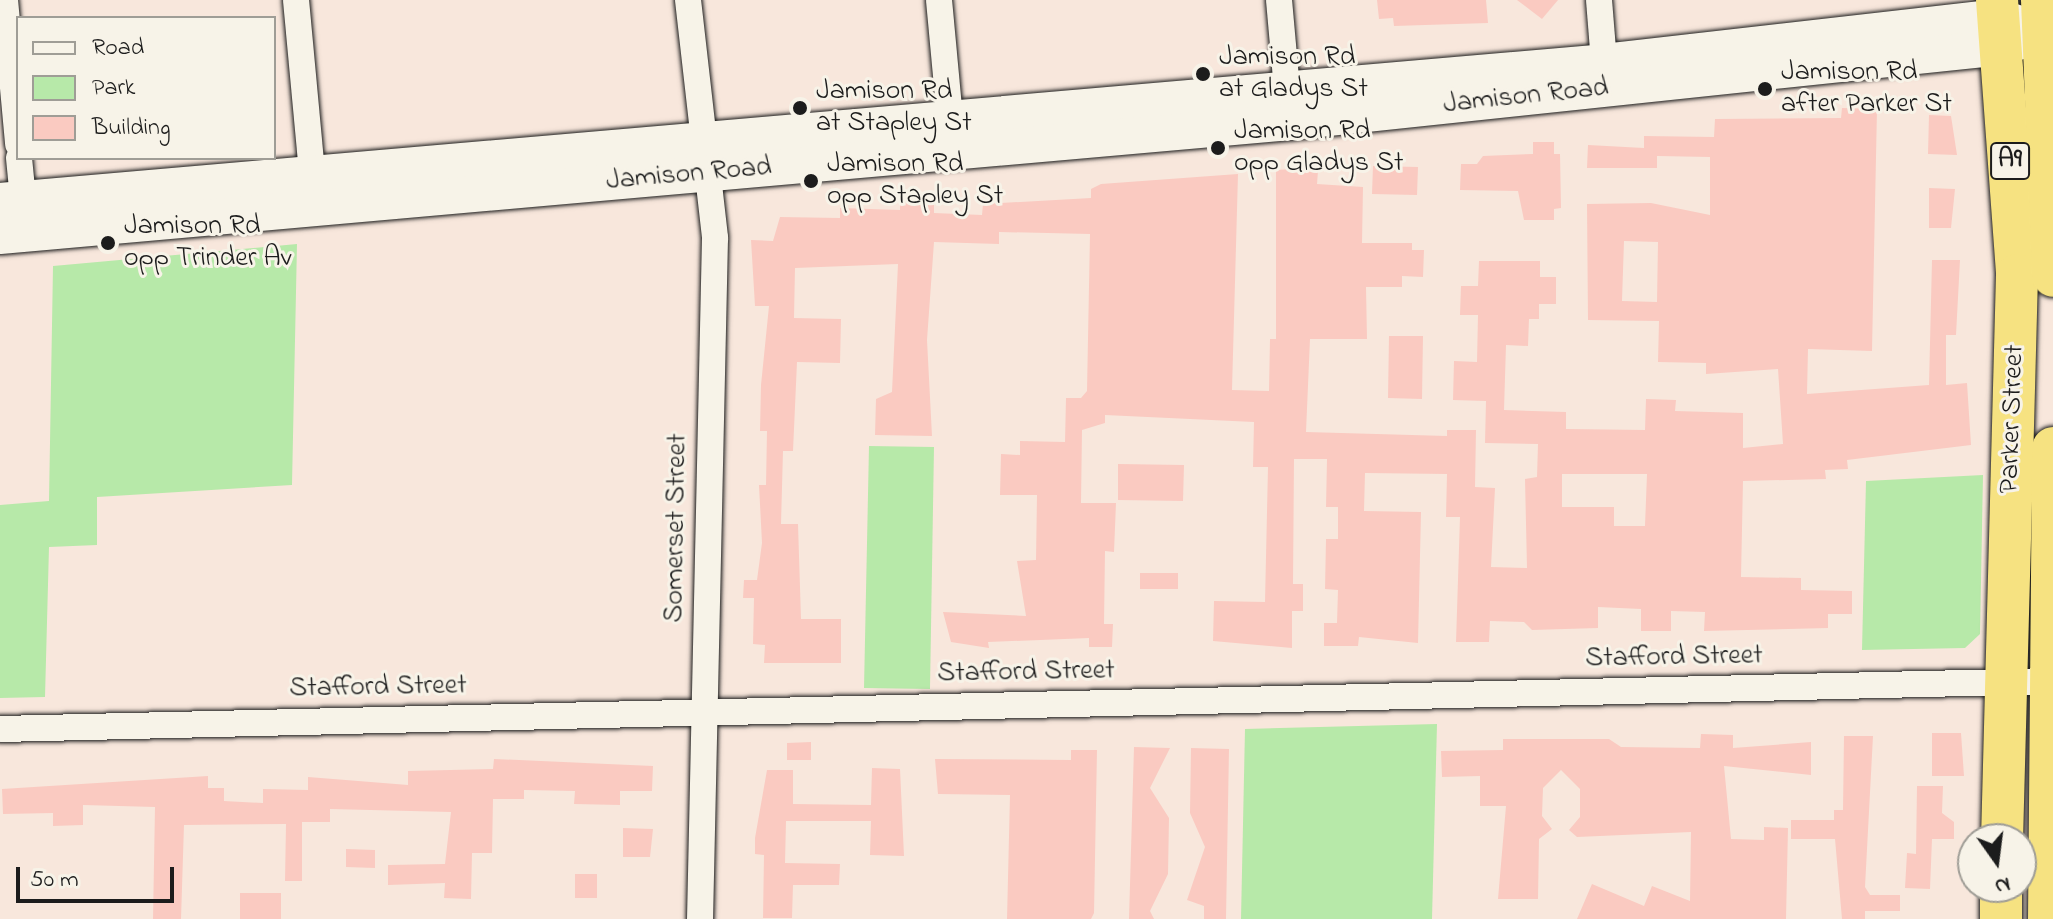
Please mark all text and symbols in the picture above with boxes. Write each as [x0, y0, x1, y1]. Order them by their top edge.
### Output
legend [16, 16, 276, 160]
text: Road [92, 31, 144, 66]
place label: Jamison Rd at Gladys St [1219, 41, 1368, 107]
place label: Jamison Rd after Parker St [1781, 56, 1952, 122]
marker: Jamison Rd at Gladys St [1194, 65, 1212, 83]
text: Park [92, 71, 135, 106]
street label: Jamison Road [1442, 72, 1610, 122]
place label: Jamison Rd at Stapley St [816, 75, 972, 141]
marker: Jamison Rd after Parker St [1756, 80, 1774, 98]
marker: Jamison Rd at Stapley St [791, 99, 809, 117]
text: Building [92, 111, 171, 146]
place label: Jamison Rd opp Gladys St [1234, 115, 1403, 181]
marker: Jamison Rd opp Gladys St [1209, 139, 1227, 157]
road number: A9 [1990, 139, 2030, 183]
place label: Jamison Rd opp Stapley St [827, 148, 1003, 214]
street label: Jamison Road [605, 151, 773, 199]
marker: Jamison Rd opp Stapley St [802, 172, 820, 190]
place label: Jamison Rd opp Trinder Av [124, 210, 292, 276]
marker: Jamison Rd opp Trinder Av [99, 234, 117, 252]
street label: Parker Street [1994, 344, 2032, 494]
street label: Somerset Street [659, 433, 695, 623]
street label: Stafford Street [1585, 640, 1763, 676]
street label: Stafford Street [937, 655, 1115, 691]
street label: Stafford Street [289, 670, 467, 706]
north arrow [1957, 823, 2037, 903]
scale bar [20, 851, 178, 901]
text: 50 m [30, 863, 79, 898]
text: N [1991, 867, 2013, 902]

